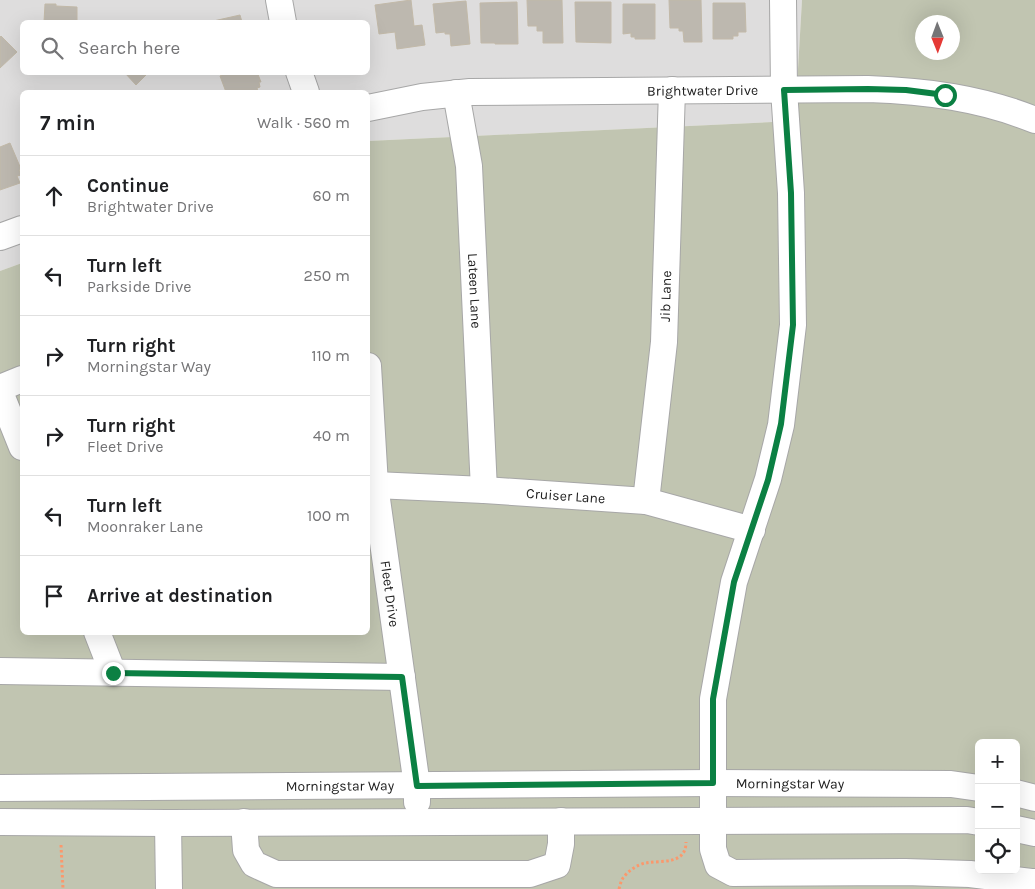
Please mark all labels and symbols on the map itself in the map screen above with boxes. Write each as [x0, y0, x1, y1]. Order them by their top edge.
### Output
north arrow [915, 15, 960, 60]
street label: Brightwater Drive [647, 82, 758, 100]
route start [934, 84, 957, 107]
street label: Lateen Lane [464, 253, 485, 329]
street label: Jib Lane [657, 270, 675, 322]
street label: Cruiser Lane [526, 485, 606, 507]
street label: Fleet Drive [377, 559, 403, 628]
route end [102, 662, 125, 685]
street label: Morningstar Way [736, 775, 845, 793]
street label: Morningstar Way [286, 777, 395, 795]

